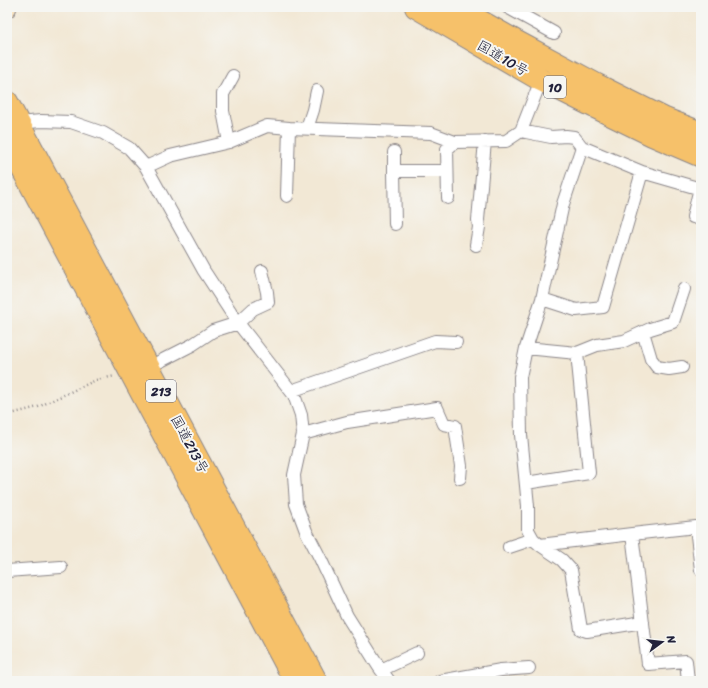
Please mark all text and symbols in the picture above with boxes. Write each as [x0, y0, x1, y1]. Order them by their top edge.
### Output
street label: 国道10号 [472, 33, 534, 83]
road number: 10 [544, 76, 566, 98]
road number: 213 [146, 380, 176, 402]
street label: 国道213号 [164, 410, 216, 478]
north arrow [642, 622, 682, 662]
text: N [661, 632, 681, 646]

